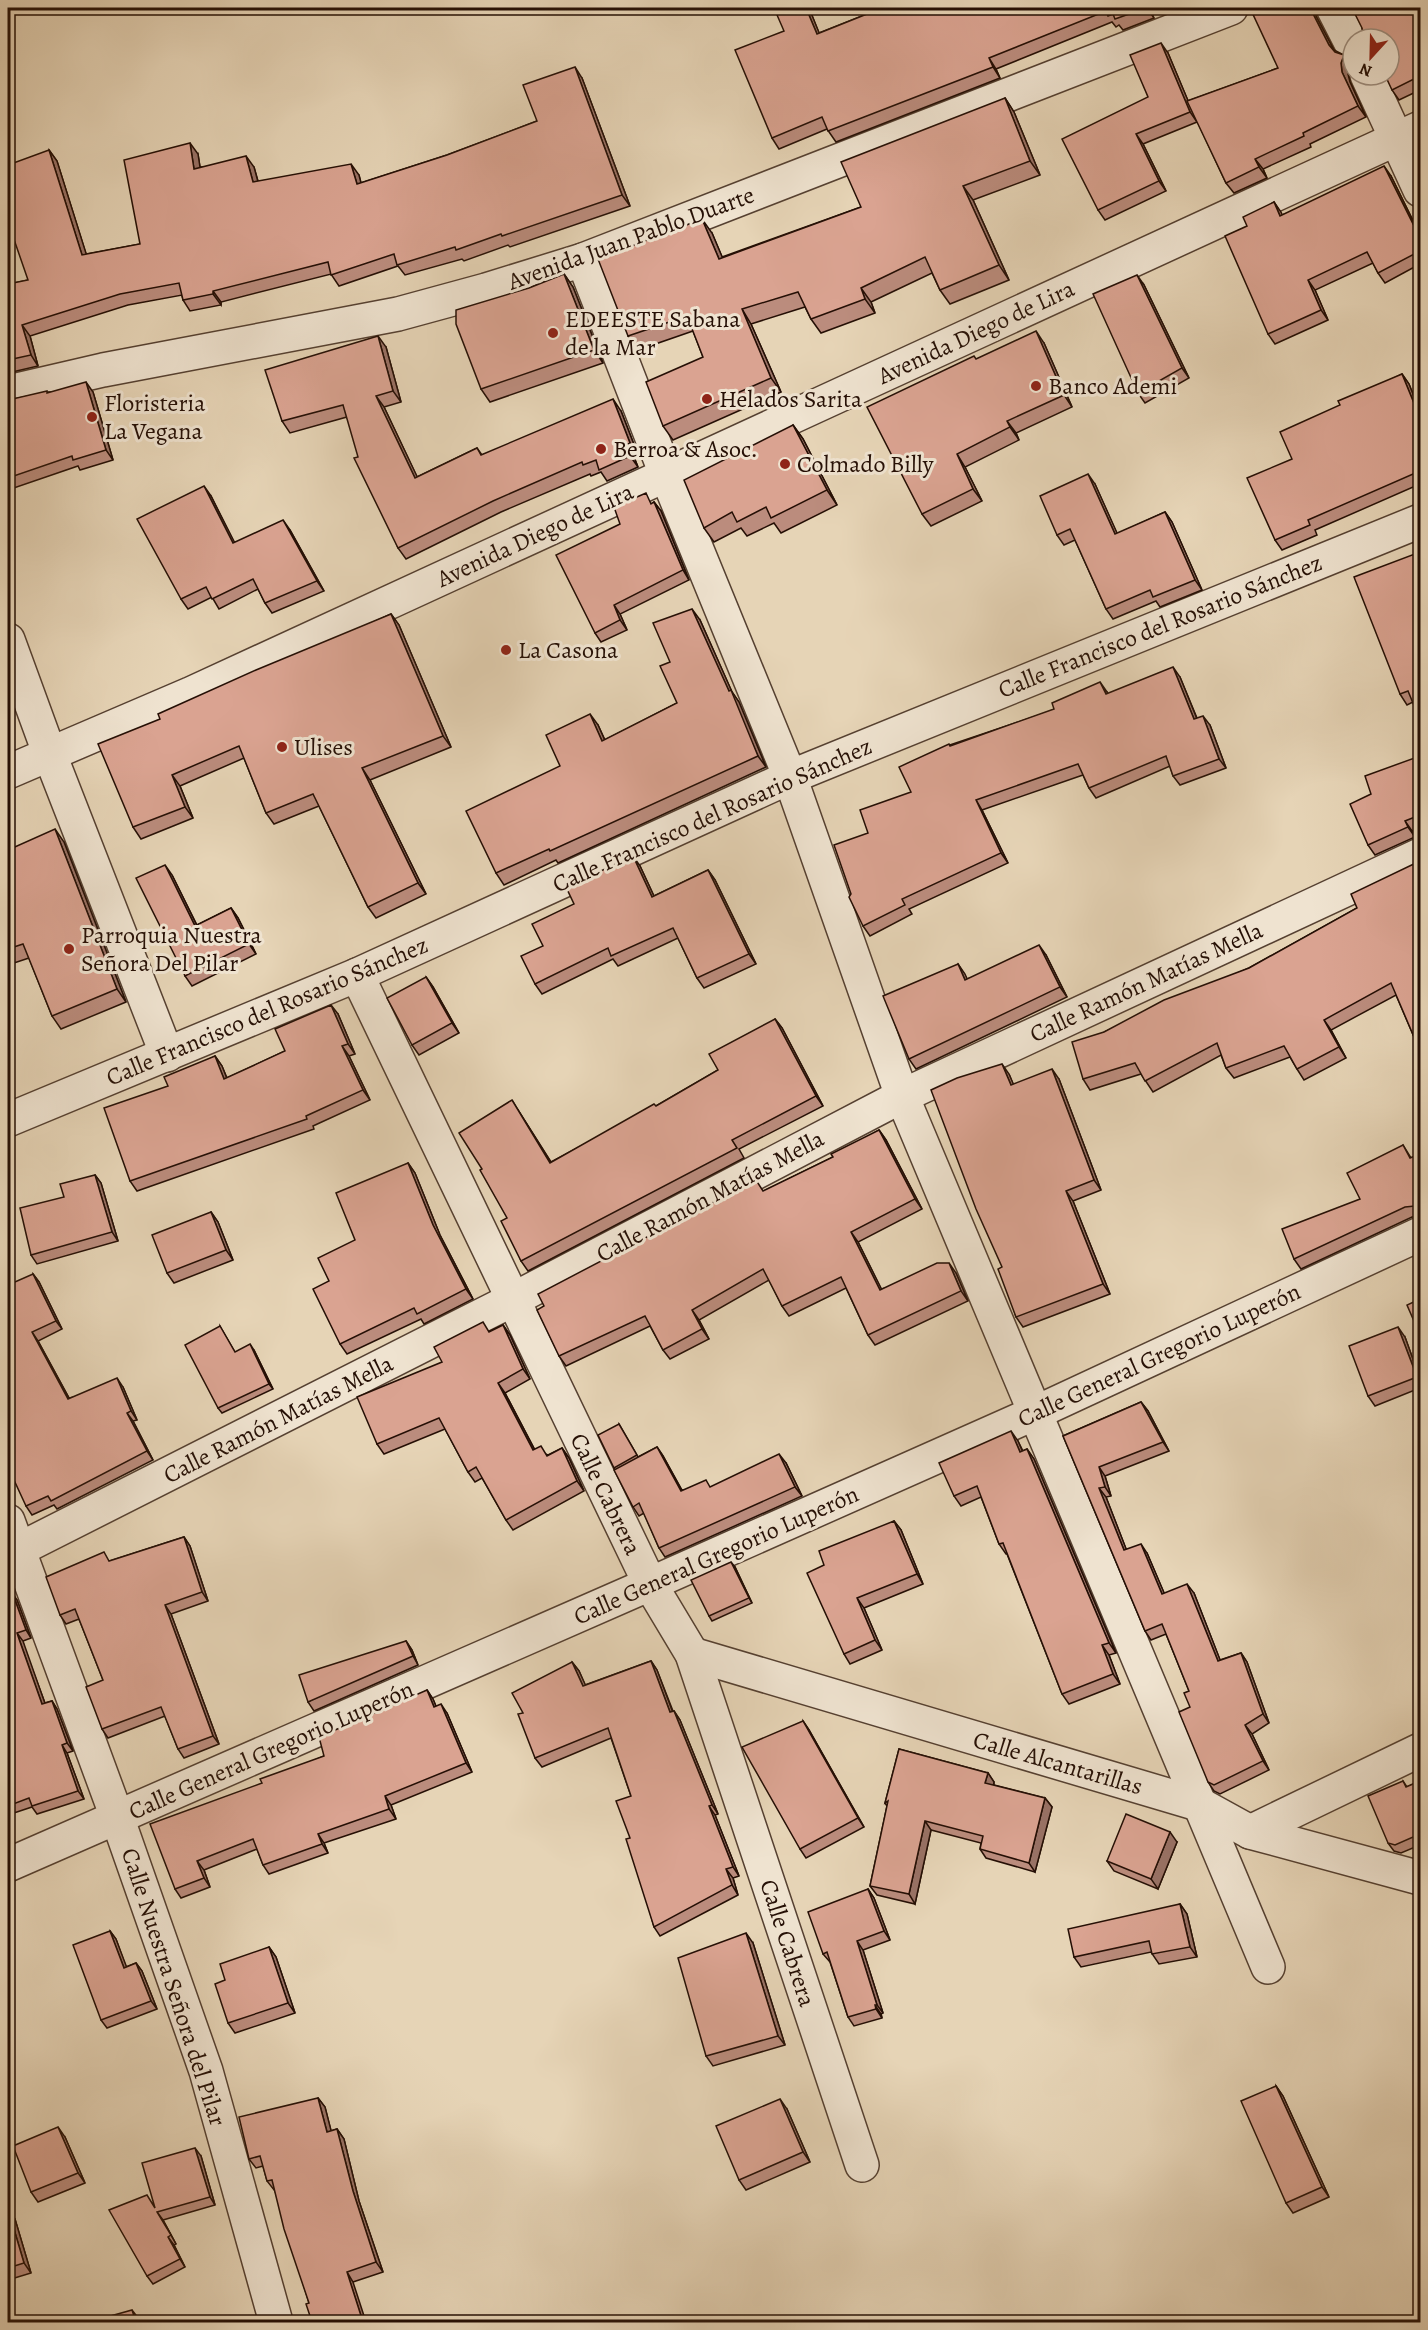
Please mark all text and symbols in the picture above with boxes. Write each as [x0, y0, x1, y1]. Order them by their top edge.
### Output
north arrow [1341, 27, 1401, 87]
text: N [1356, 57, 1375, 82]
street label: Avenida Juan Pablo Duarte [502, 178, 759, 298]
street label: Avenida Diego de Lira [872, 272, 1080, 392]
place label: EDEESTE Sabana de la Mar [565, 303, 741, 363]
marker: EDEESTE Sabana de la Mar [546, 326, 560, 340]
place label: Banco Ademi [1048, 370, 1177, 402]
marker: Banco Ademi [1029, 379, 1043, 393]
place label: Helados Sarita [719, 383, 863, 415]
place label: Floristeria La Vegana [104, 387, 206, 447]
marker: Helados Sarita [700, 392, 714, 406]
marker: Floristeria La Vegana [85, 410, 99, 424]
place label: Berroa & Asoc. [613, 433, 758, 465]
marker: Berroa & Asoc. [594, 442, 608, 456]
place label: Colmado Billy [797, 448, 934, 480]
marker: Colmado Billy [778, 457, 792, 471]
street label: Avenida Diego de Lira [431, 475, 639, 595]
street label: Calle Francisco del Rosario Sánchez [993, 546, 1327, 706]
place label: La Casona [518, 634, 619, 666]
marker: La Casona [499, 643, 513, 657]
street label: Calle Francisco del Rosario Sánchez [547, 730, 877, 900]
place label: Ulises [294, 731, 353, 763]
marker: Ulises [275, 740, 289, 754]
street label: Calle Ramón Matías Mella [1024, 914, 1268, 1050]
place label: Parroquia Nuestra Señora Del Pilar [81, 919, 263, 979]
street label: Calle Francisco del Rosario Sánchez [101, 929, 433, 1093]
marker: Parroquia Nuestra Señora Del Pilar [62, 942, 76, 956]
street label: Calle Ramón Matías Mella [591, 1122, 830, 1270]
street label: Calle General Gregorio Luperón [1012, 1275, 1306, 1435]
street label: Calle Ramón Matías Mella [158, 1347, 399, 1491]
street label: Calle Cabrera [563, 1428, 650, 1561]
street label: Calle General Gregorio Luperón [569, 1478, 863, 1632]
street label: Calle General Gregorio Luperón [124, 1673, 418, 1827]
street label: Calle Alcantarillas [970, 1724, 1146, 1802]
street label: Calle Nuestra Señora del Pilar [114, 1844, 234, 2130]
street label: Calle Cabrera [752, 1875, 824, 2011]

